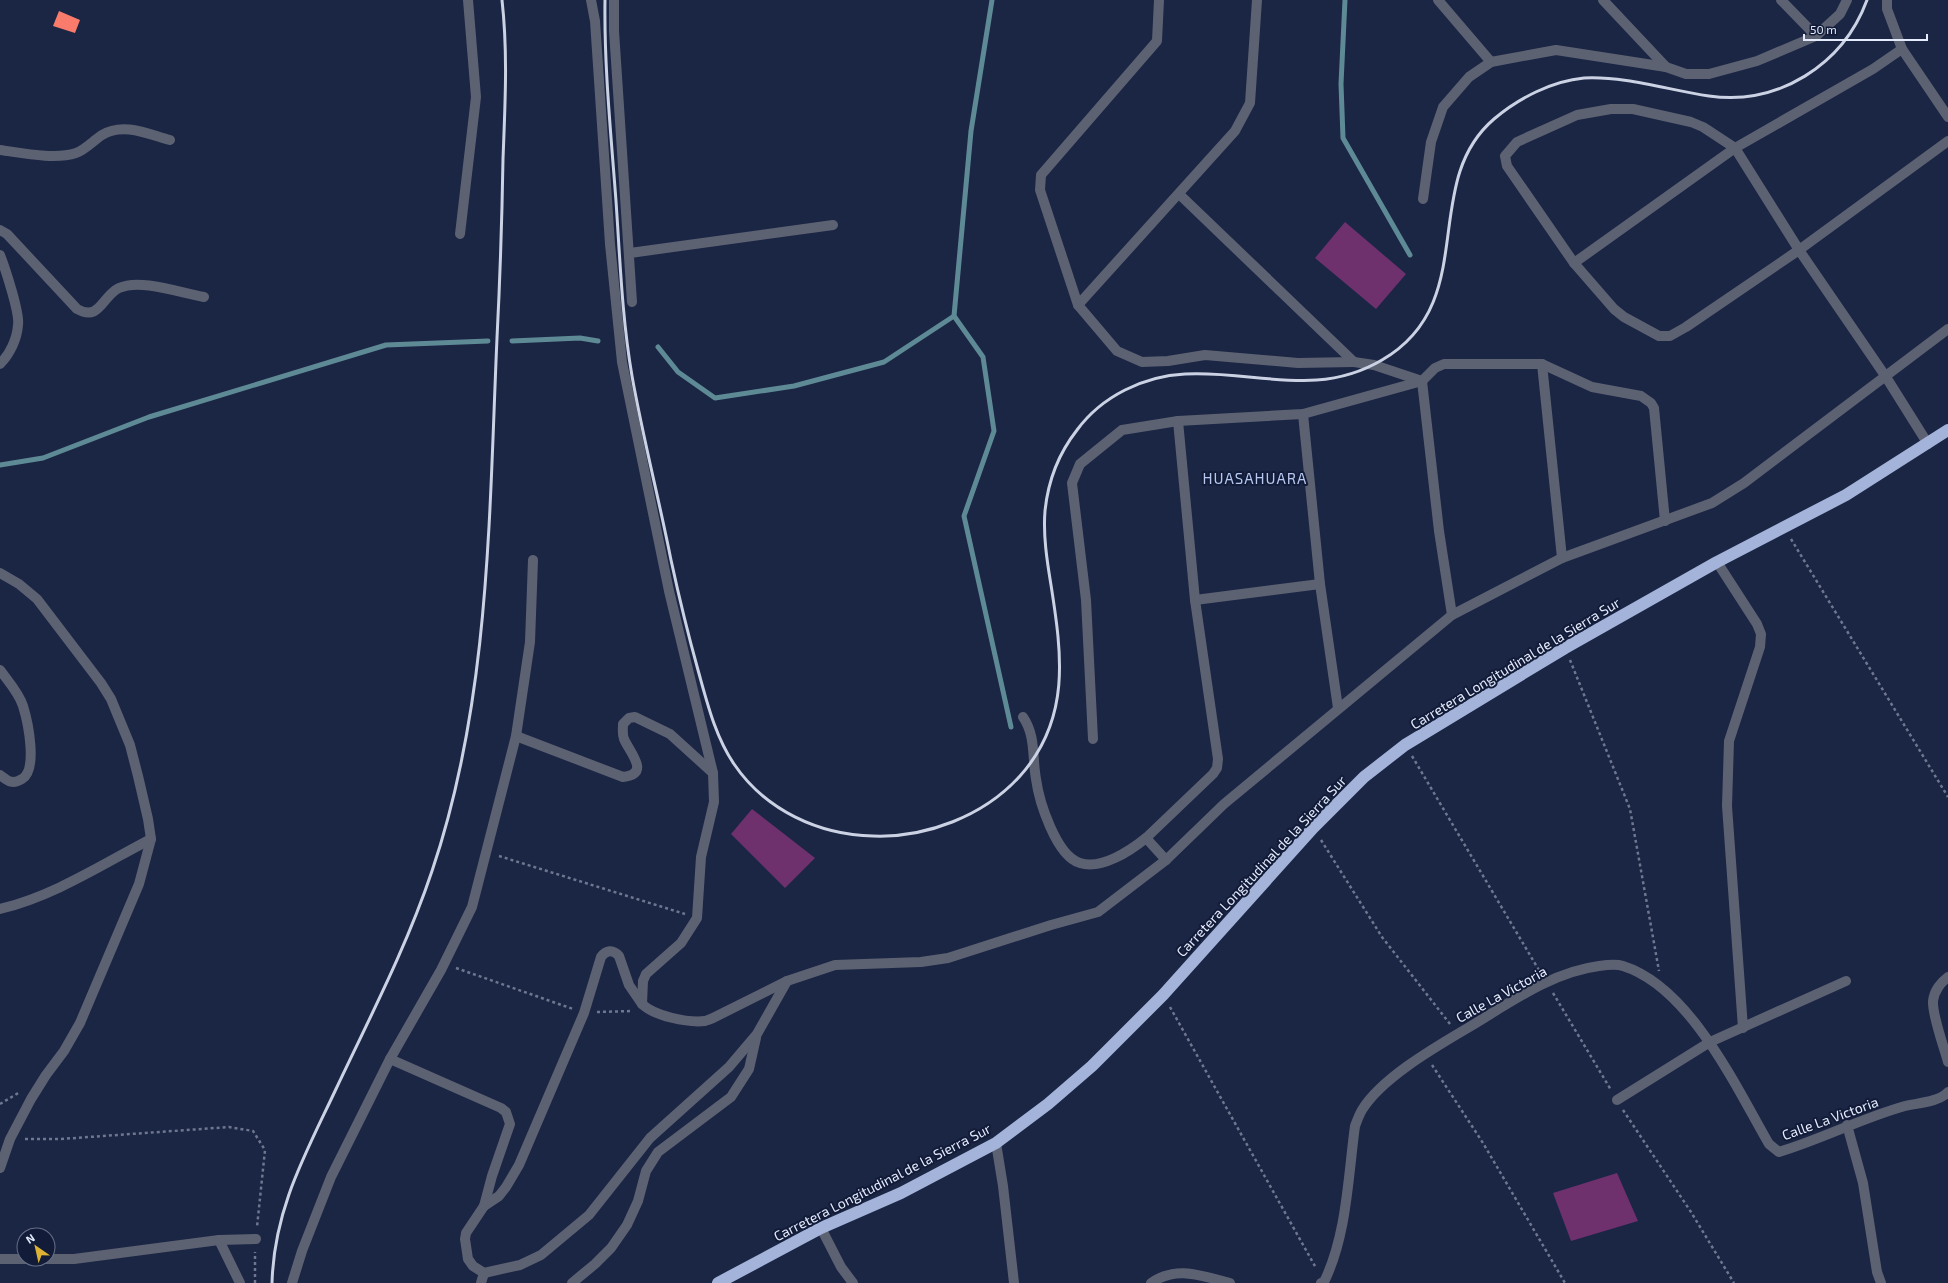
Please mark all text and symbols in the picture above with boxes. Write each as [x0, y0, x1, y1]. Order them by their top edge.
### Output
scale bar [1804, 16, 1927, 42]
text: 50 m [1810, 22, 1837, 36]
district label: HUASAHUARA [1203, 469, 1307, 487]
street label: Carretera Longitudinal de la Sierra Sur [1407, 593, 1623, 732]
street label: Carretera Longitudinal de la Sierra Sur [1172, 772, 1350, 960]
street label: Calle La Victoria [1453, 962, 1549, 1026]
street label: Calle La Victoria [1780, 1093, 1880, 1143]
street label: Carretera Longitudinal de la Sierra Sur [771, 1119, 994, 1244]
north arrow [16, 1227, 56, 1267]
text: N [23, 1231, 37, 1246]

